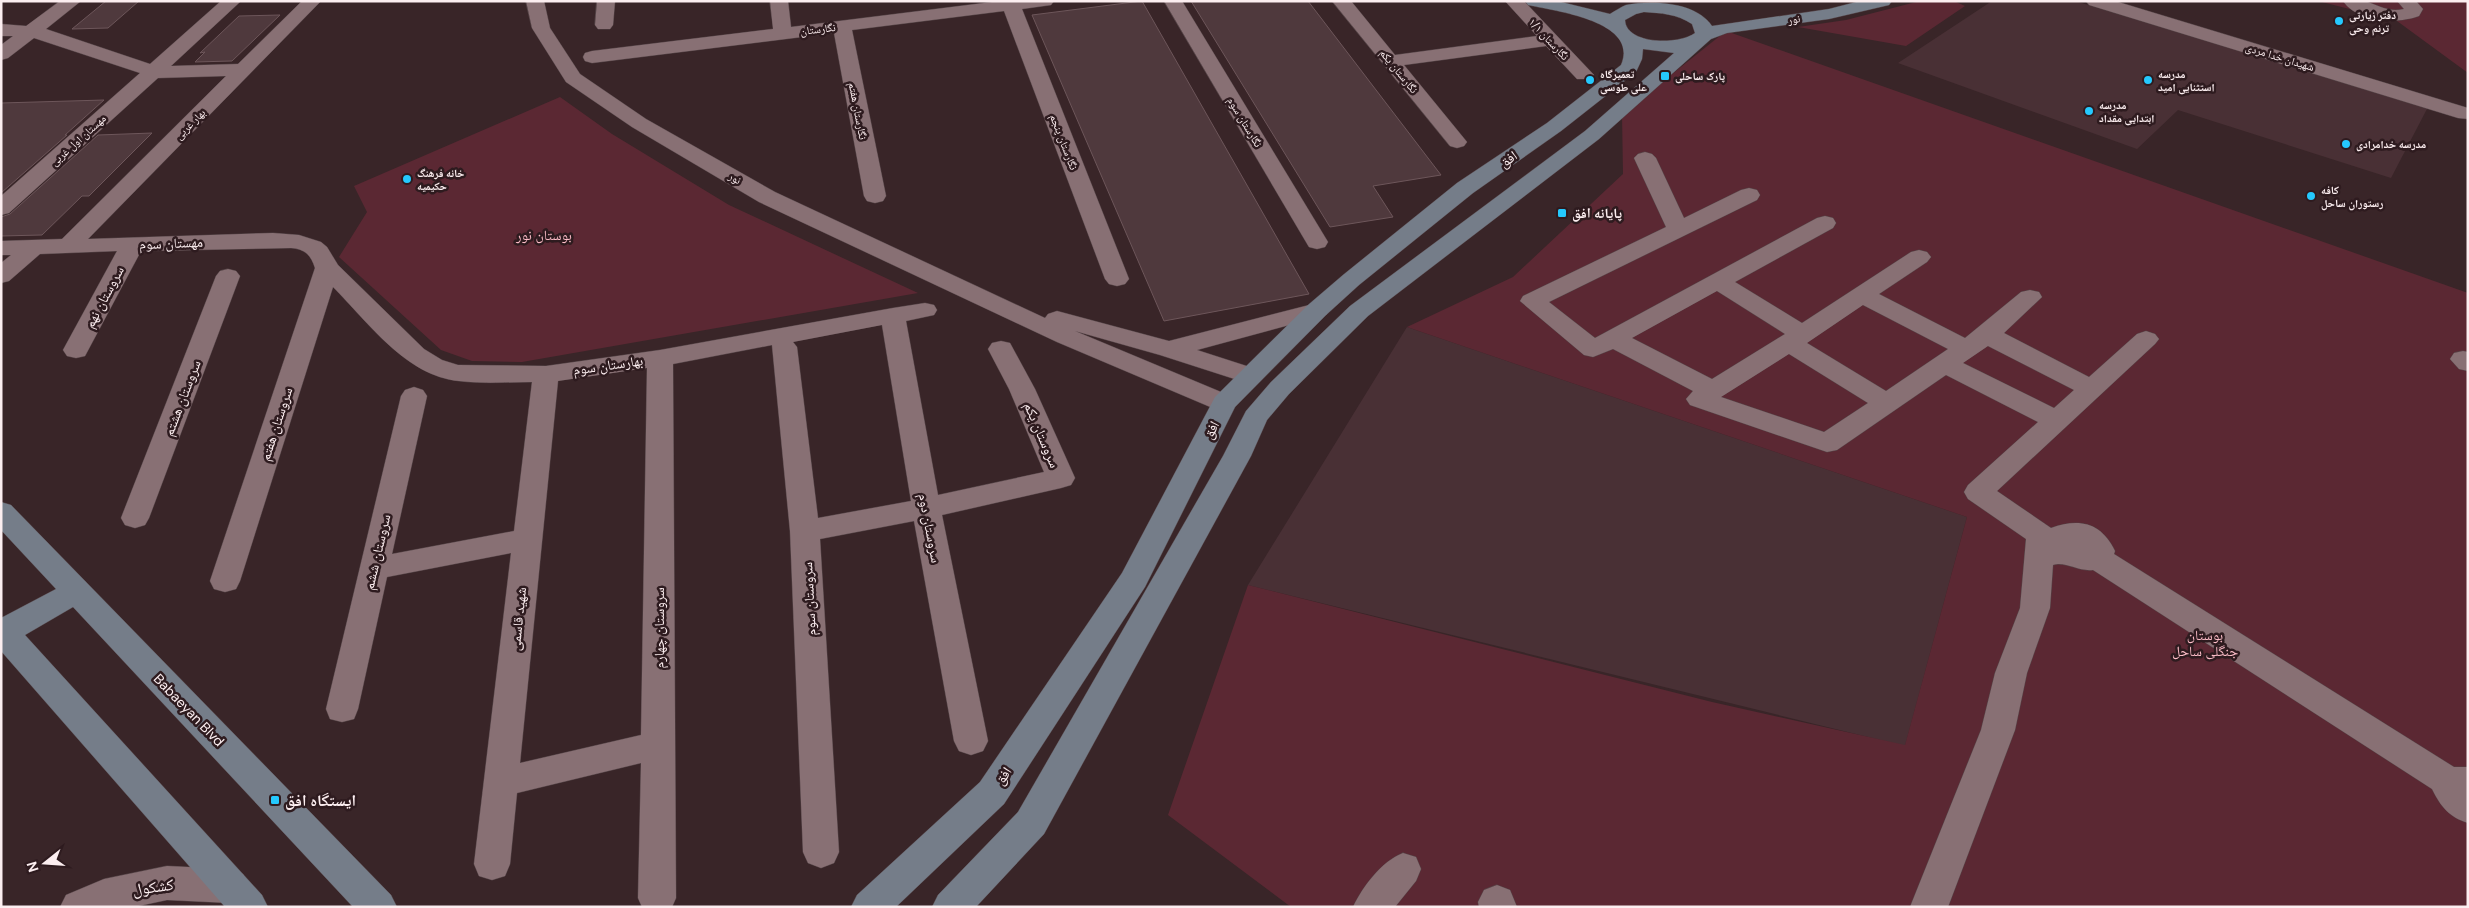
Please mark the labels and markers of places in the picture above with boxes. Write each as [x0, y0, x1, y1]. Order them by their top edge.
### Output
place label: دفتر زیارتی ترنم وحی [2349, 8, 2396, 36]
marker: دفتر زیارتی ترنم وحی [2333, 15, 2345, 27]
place label: تعمیرگاه علی طوسی [1600, 67, 1647, 95]
place label: مدرسه استثنایی امید [2158, 67, 2215, 95]
place label: پارک ساحلی [1675, 69, 1725, 84]
marker: پارک ساحلی [1659, 70, 1671, 82]
marker: تعمیرگاه علی طوسی [1584, 74, 1596, 86]
marker: مدرسه استثنایی امید [2142, 74, 2154, 86]
place label: مدرسه ابتدایی مقداد [2099, 98, 2155, 126]
marker: مدرسه ابتدایی مقداد [2083, 105, 2095, 117]
place label: مدرسه خدامرادی [2356, 137, 2426, 152]
marker: مدرسه خدامرادی [2340, 138, 2352, 150]
place label: خانه فرهنگ حکیمیه [417, 166, 464, 193]
marker: خانه فرهنگ حکیمیه [401, 173, 413, 185]
place label: کافه رستوران ساحل [2321, 183, 2383, 211]
marker: کافه رستوران ساحل [2305, 190, 2317, 202]
place label: پایانه افق [1572, 204, 1622, 222]
marker: پایانه افق [1556, 207, 1568, 219]
place label: ایستگاه افق [285, 790, 356, 811]
marker: ایستگاه افق [269, 794, 281, 806]

